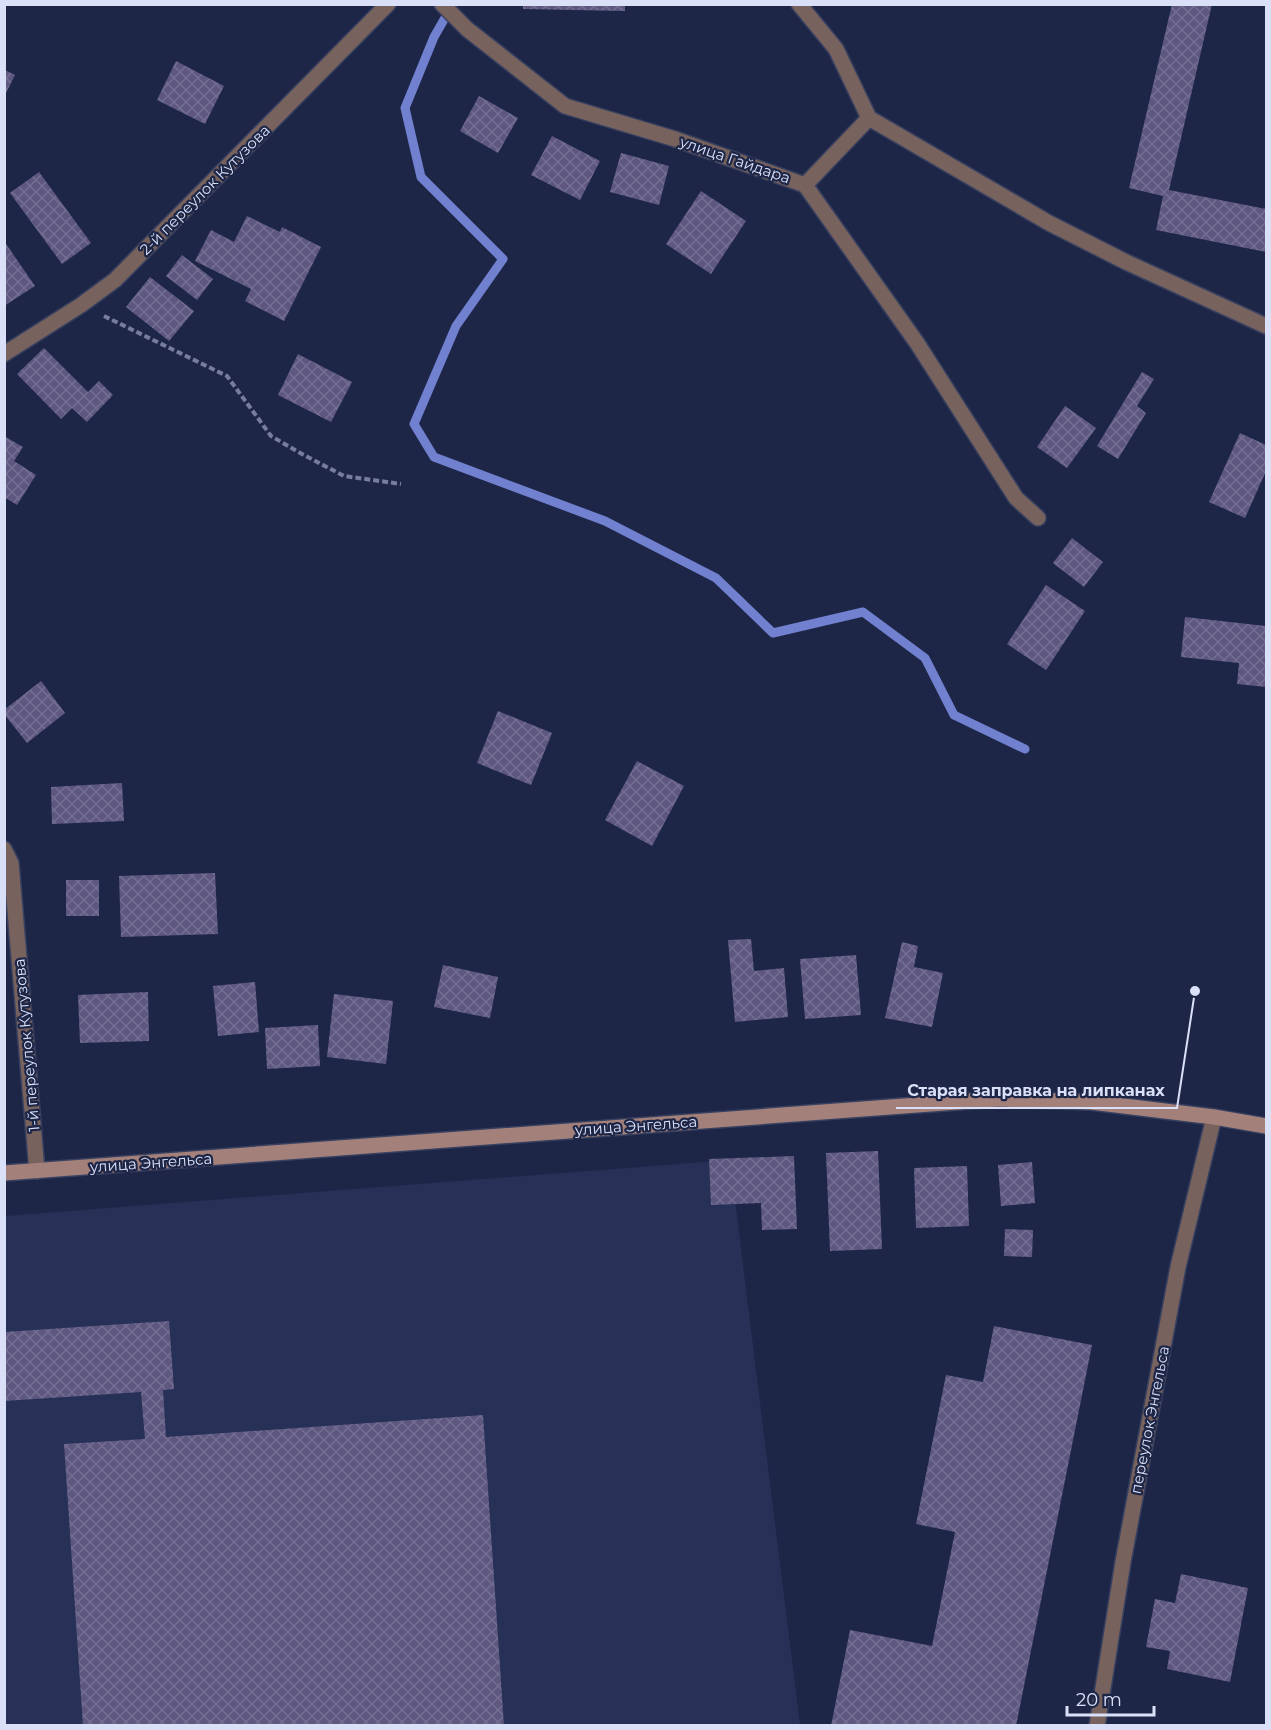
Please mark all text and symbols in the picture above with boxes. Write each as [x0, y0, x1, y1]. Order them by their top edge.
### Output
street label: 2-й переулок Кутузова [136, 121, 274, 259]
street label: улица Гайдара [677, 131, 793, 187]
street label: 1-й переулок Кутузова [9, 958, 44, 1132]
callout: Старая заправка на липканах [896, 1074, 1177, 1108]
text: Старая заправка на липканах [907, 1081, 1165, 1100]
street label: улица Энгельса [573, 1112, 698, 1139]
street label: улица Энгельса [88, 1149, 213, 1176]
street label: переулок Энгельса [1126, 1344, 1173, 1495]
scale bar [1067, 1679, 1154, 1717]
text: 20 m [1076, 1689, 1122, 1711]

